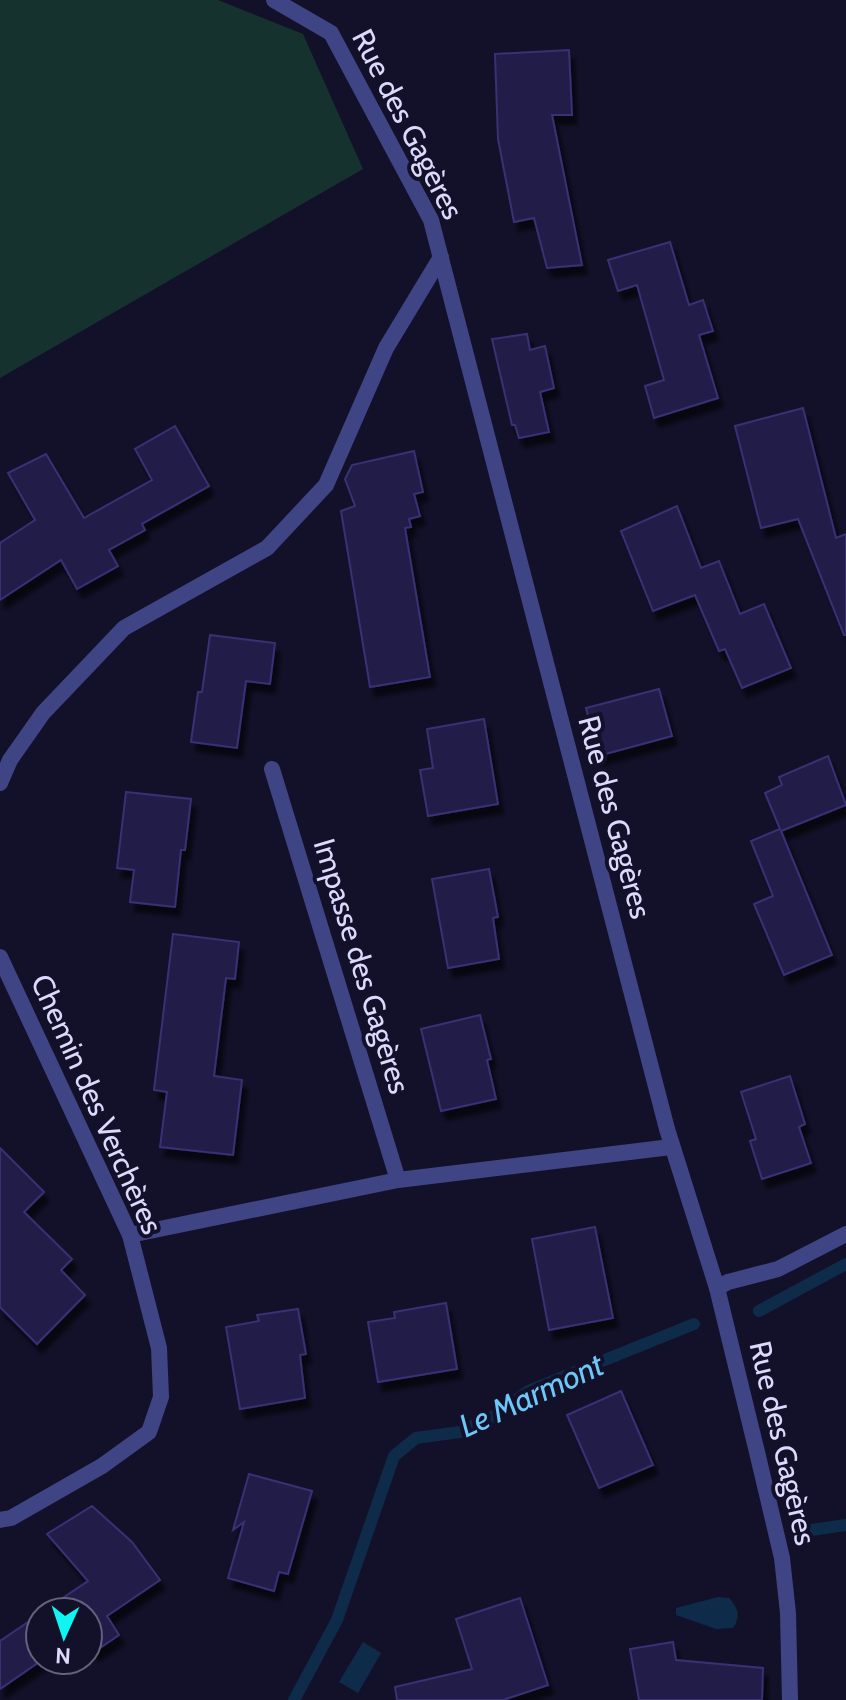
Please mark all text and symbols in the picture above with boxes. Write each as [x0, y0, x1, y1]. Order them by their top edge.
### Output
street label: Rue des Gagères [344, 23, 472, 225]
street label: Rue des Gagères [570, 712, 660, 922]
street label: Impasse des Gagères [306, 834, 418, 1098]
street label: Chemin des Verchères [23, 968, 171, 1240]
street label: Rue des Gagères [742, 1337, 824, 1549]
water label: Le Marmont [453, 1344, 610, 1445]
north arrow [24, 1596, 104, 1676]
text: N [55, 1642, 71, 1669]

